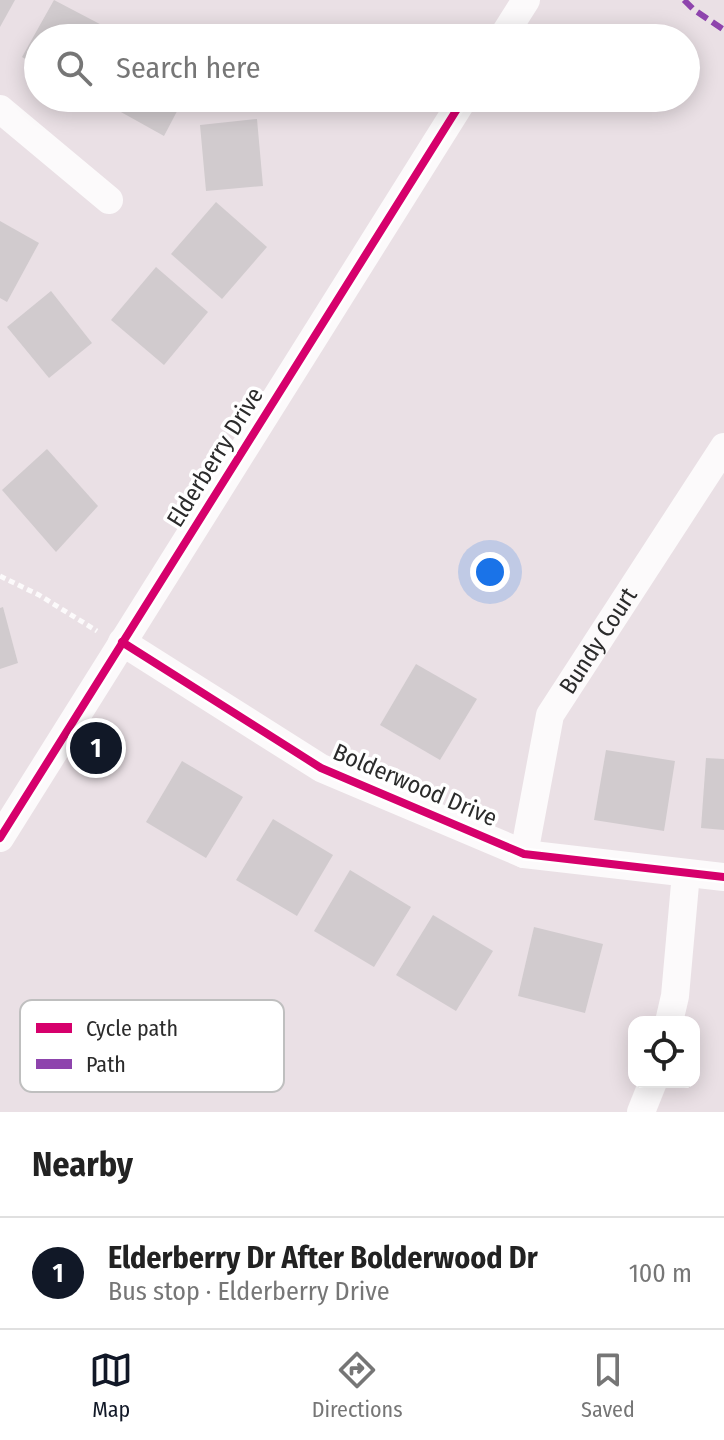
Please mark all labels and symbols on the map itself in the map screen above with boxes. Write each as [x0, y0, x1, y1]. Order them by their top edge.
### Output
street label: Elderberry Drive [161, 382, 269, 532]
your location [470, 552, 510, 592]
street label: Bundy Court [554, 582, 643, 699]
pin: 1 [70, 718, 122, 778]
street label: Bolderwood Drive [329, 738, 501, 832]
legend [20, 1000, 284, 1092]
text: Cycle path [86, 1015, 178, 1042]
text: Path [86, 1051, 126, 1078]

